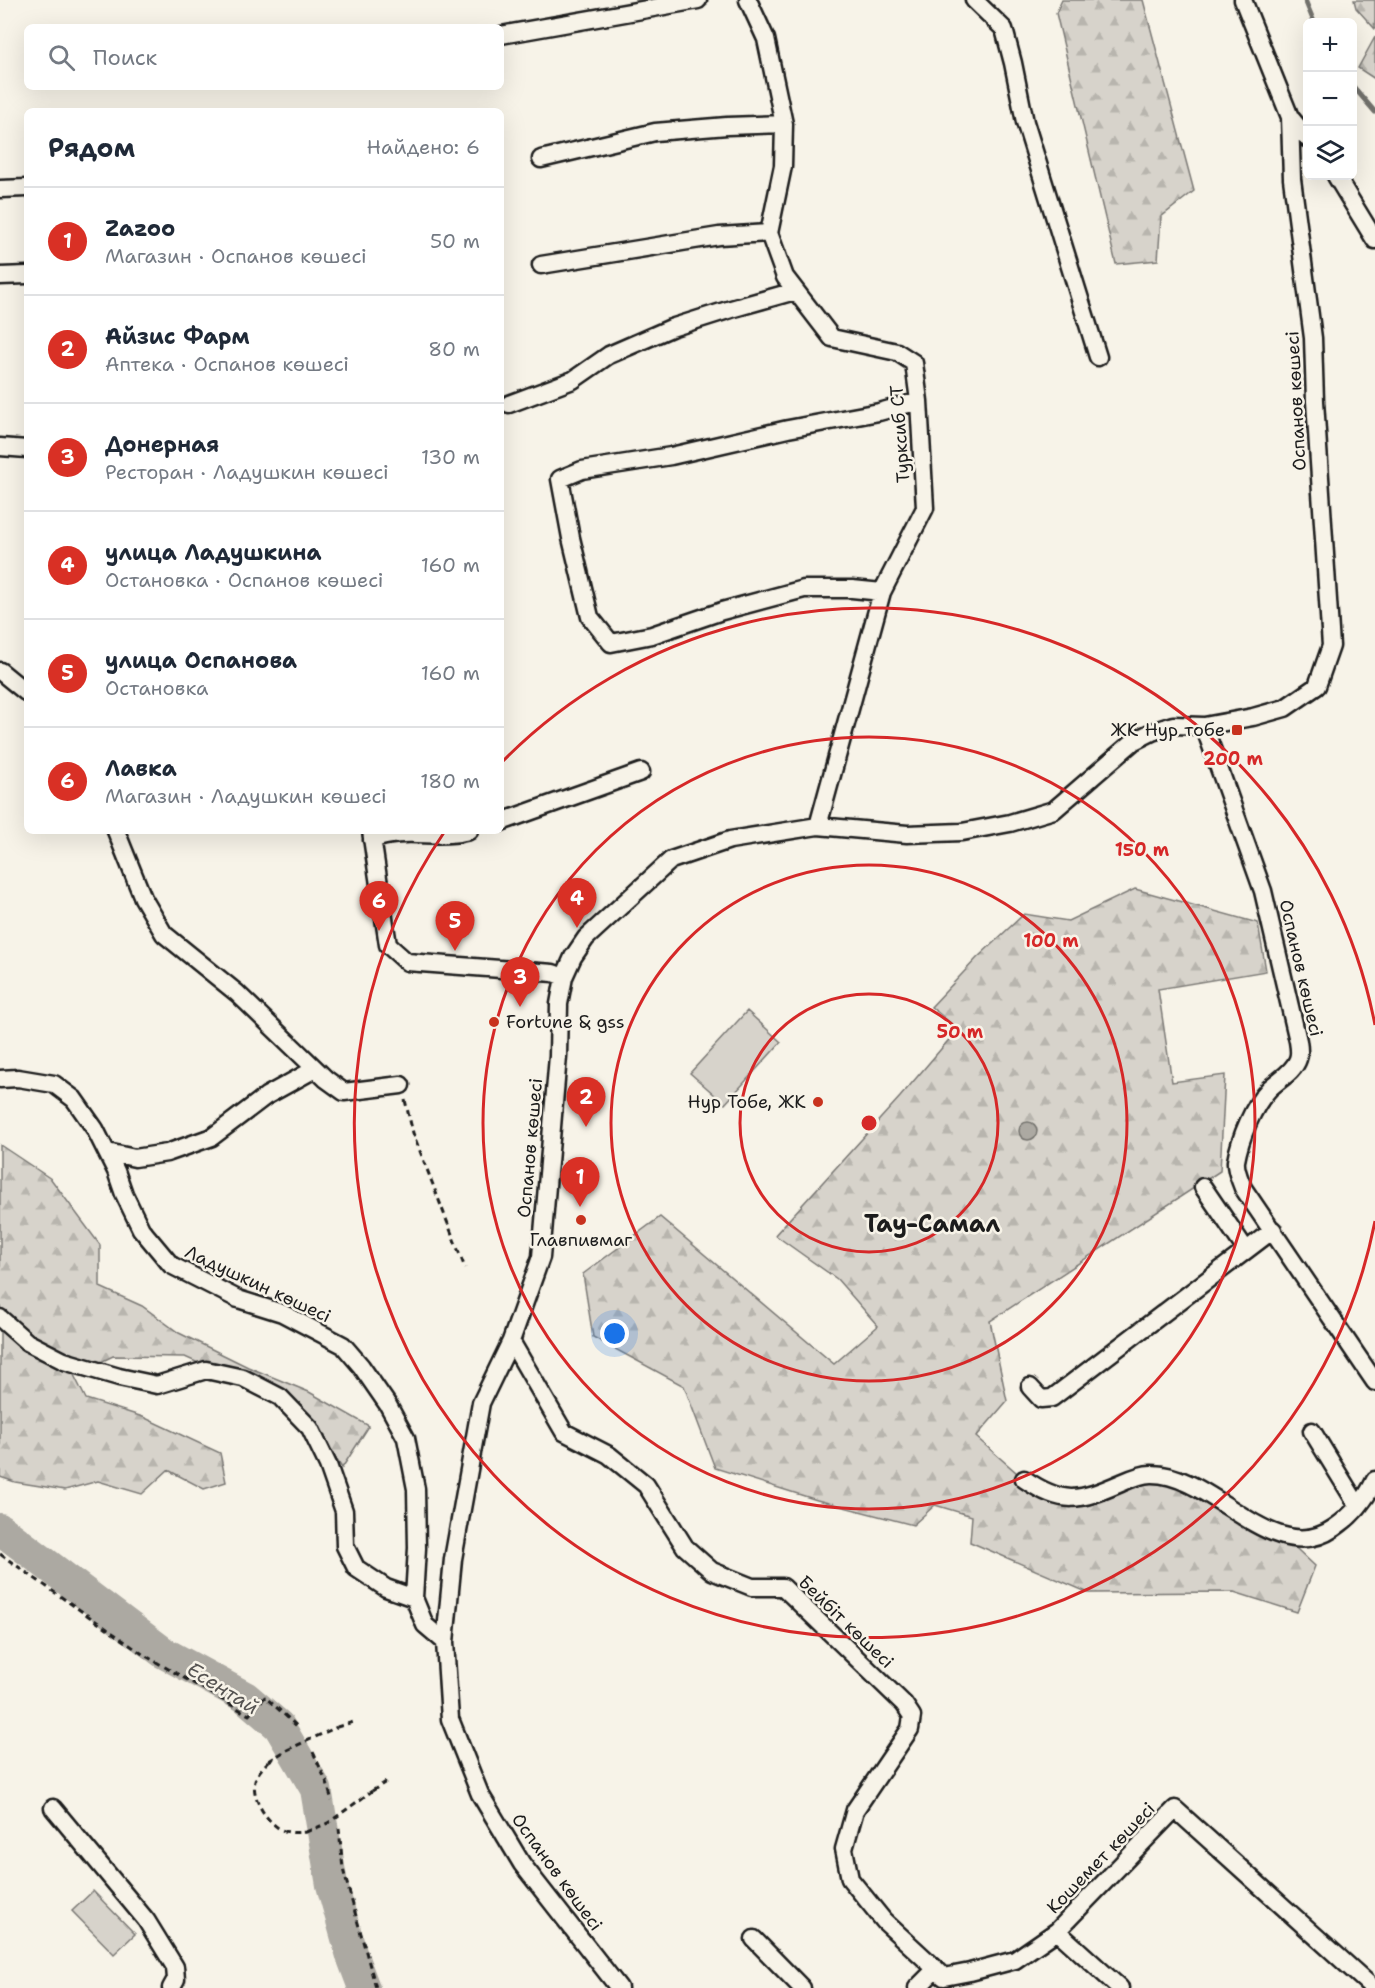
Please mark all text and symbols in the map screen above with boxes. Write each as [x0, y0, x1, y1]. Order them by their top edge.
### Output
map controls [1303, 18, 1357, 180]
button: + [1303, 18, 1357, 72]
search box [24, 24, 504, 90]
icon: search [45, 41, 78, 74]
text: Поиск [93, 43, 157, 72]
button: − [1303, 72, 1357, 126]
button: layers [1303, 126, 1357, 180]
text: Рядом [48, 130, 135, 165]
text: Найдено: 6 [367, 134, 480, 160]
text: Zazoo [105, 214, 175, 243]
text: 1 [63, 228, 72, 254]
text: 50 m [430, 228, 480, 254]
text: Магазин · Оспанов көшесі [105, 243, 367, 269]
text: Айзис Фарм [105, 322, 250, 351]
street label: Оспанов көшесі [1280, 330, 1312, 472]
text: 2 [61, 336, 75, 362]
text: 80 m [428, 336, 480, 362]
text: Аптека · Оспанов көшесі [105, 351, 349, 377]
street label: Турксиб СТ [885, 384, 915, 484]
text: Донерная [105, 430, 219, 459]
text: 3 [61, 444, 75, 470]
text: 130 m [421, 444, 480, 470]
text: Ресторан · Ладушкин көшесі [105, 459, 389, 485]
text: улица Ладушкина [105, 538, 321, 567]
text: 4 [61, 552, 75, 578]
text: 160 m [421, 552, 480, 578]
text: Остановка · Оспанов көшесі [105, 567, 383, 593]
text: улица Оспанова [105, 646, 297, 675]
text: 5 [61, 660, 74, 686]
text: 160 m [421, 660, 480, 686]
text: Остановка [105, 675, 209, 701]
place label: ЖК Нур тобе [1111, 718, 1225, 742]
marker: ЖК Нур тобе [1230, 723, 1244, 737]
text: 200 m [1203, 747, 1264, 771]
text: Лавка [105, 754, 177, 783]
text: 6 [61, 768, 75, 794]
text: 180 m [420, 768, 480, 794]
text: Магазин · Ладушкин көшесі [105, 783, 387, 809]
text: 150 m [1115, 838, 1170, 862]
pin: 4 [558, 878, 596, 928]
pin: 6 [360, 882, 398, 931]
street label: Оспанов көшесі [1274, 897, 1328, 1039]
pin: 5 [436, 902, 474, 951]
text: 100 m [1023, 929, 1079, 953]
pin: 3 [500, 958, 540, 1007]
place label: Fortune & gss [506, 1010, 625, 1034]
marker: Fortune & gss [487, 1015, 501, 1029]
text: 50 m [937, 1020, 984, 1044]
street label: Оспанов көшесі [512, 1077, 548, 1219]
pin: 2 [566, 1078, 606, 1127]
place label: Нур Тобе, ЖК [688, 1090, 806, 1114]
marker: Нур Тобе, ЖК [811, 1095, 825, 1109]
centre of rings [859, 1113, 879, 1133]
pin: 1 [560, 1158, 600, 1207]
district label: Тау-Самал [864, 1208, 1000, 1240]
marker: Главпивмаг [574, 1213, 588, 1227]
place label: Главпивмаг [530, 1228, 632, 1252]
street label: Ладушкин көшесі [181, 1240, 335, 1328]
your location [600, 1319, 629, 1348]
street label: Бейбіт көшесі [793, 1570, 899, 1674]
water label: Есентай [182, 1656, 264, 1720]
street label: Кошемет көшесі [1042, 1797, 1160, 1919]
street label: Оспанов көшесі [506, 1808, 608, 1936]

